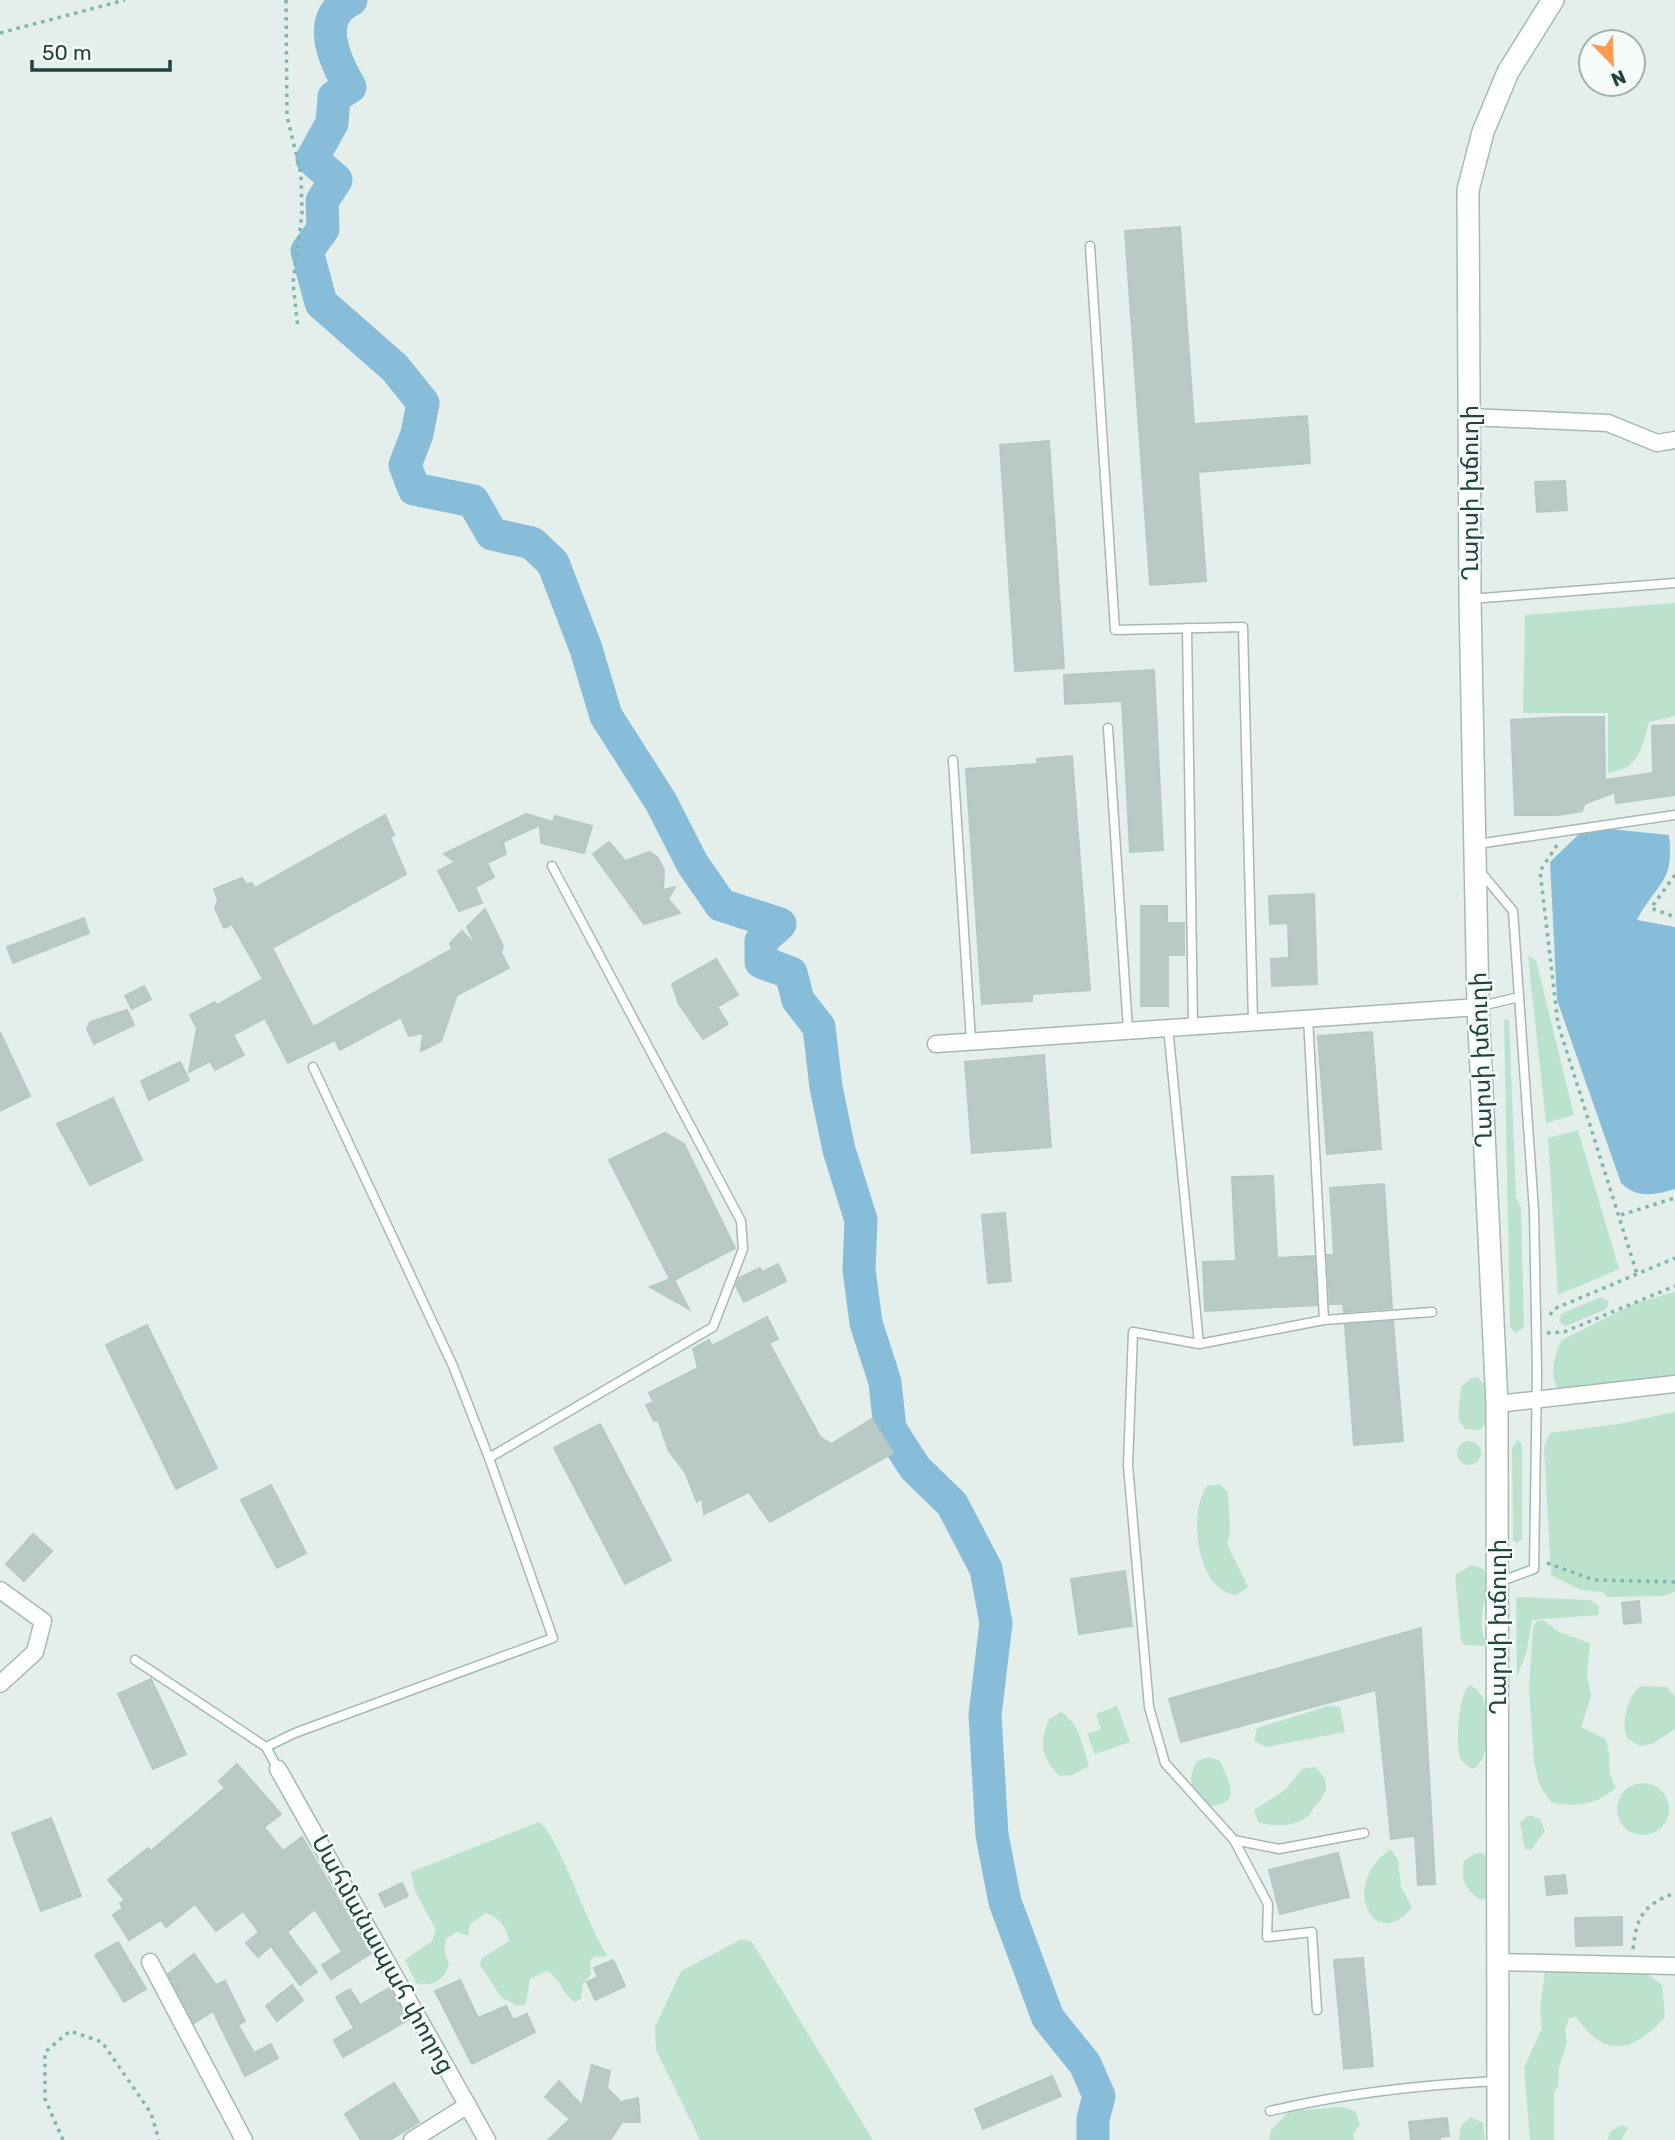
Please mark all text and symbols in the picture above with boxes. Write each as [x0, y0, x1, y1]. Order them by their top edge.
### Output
scale bar [32, 28, 170, 72]
north arrow [1577, 28, 1647, 98]
text: 50 m [42, 40, 92, 65]
text: N [1608, 65, 1629, 91]
street label: Ղարսի խճուղի [1456, 405, 1484, 581]
street label: Ղարսի խճուղի [1464, 971, 1498, 1149]
street label: Ղարսի խճուղի [1484, 1539, 1512, 1715]
street label: Սահմանապահ փողոց [306, 1830, 460, 2078]

